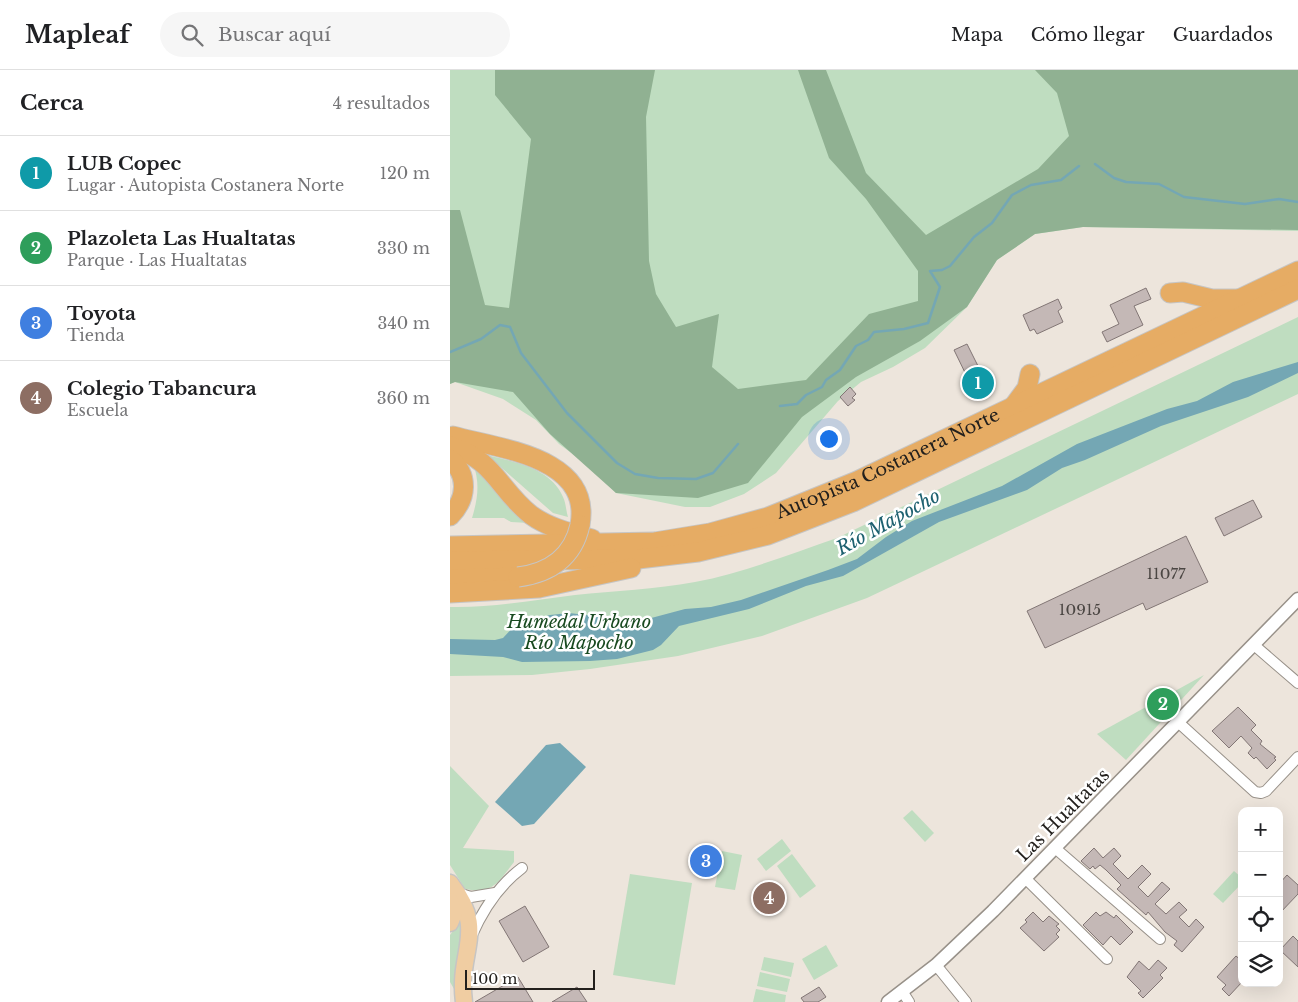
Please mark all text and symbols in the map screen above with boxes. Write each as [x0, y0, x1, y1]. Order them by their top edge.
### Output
search box [160, 12, 510, 57]
text: Mapleaf [25, 20, 130, 49]
icon: search [178, 21, 206, 49]
text: Buscar aquí [218, 23, 331, 46]
text: Mapa [951, 24, 1003, 46]
text: Cómo llegar [1031, 24, 1145, 46]
text: Guardados [1173, 24, 1273, 46]
text: Cerca [20, 90, 84, 116]
text: 4 resultados [333, 93, 430, 113]
text: LUB Copec [67, 152, 181, 175]
text: 1 [33, 163, 39, 183]
text: 120 m [380, 163, 430, 183]
text: Lugar · Autopista Costanera Norte [67, 175, 344, 195]
text: Plazoleta Las Hualtatas [67, 227, 296, 250]
text: 2 [31, 238, 41, 258]
text: 330 m [377, 238, 430, 258]
text: Parque · Las Hualtatas [67, 250, 247, 270]
text: Toyota [67, 302, 136, 325]
text: 3 [31, 313, 41, 333]
text: 340 m [378, 313, 430, 333]
text: Tienda [67, 325, 125, 345]
pin: 1 [962, 364, 994, 402]
text: Colegio Tabancura [67, 377, 257, 400]
text: 4 [31, 388, 41, 408]
text: 360 m [377, 388, 430, 408]
text: Escuela [67, 400, 128, 420]
street label: Autopista Costanera Norte [772, 404, 1003, 524]
your location [816, 426, 842, 452]
water label: Río Mapocho [831, 484, 944, 561]
house number: 11077 [1146, 564, 1186, 583]
house number: 10915 [1059, 600, 1101, 619]
park label: Humedal Urbano Río Mapocho [506, 611, 651, 654]
pin: 2 [1147, 685, 1179, 723]
street label: Las Hualtatas [1012, 764, 1114, 866]
map controls [1238, 807, 1283, 987]
button: + [1238, 807, 1283, 852]
pin: 3 [690, 842, 722, 880]
button: − [1238, 852, 1283, 897]
pin: 4 [753, 879, 785, 917]
button: locate [1238, 897, 1283, 942]
button: layers [1238, 942, 1283, 987]
scale bar [465, 967, 595, 990]
text: 100 m [472, 970, 517, 988]

